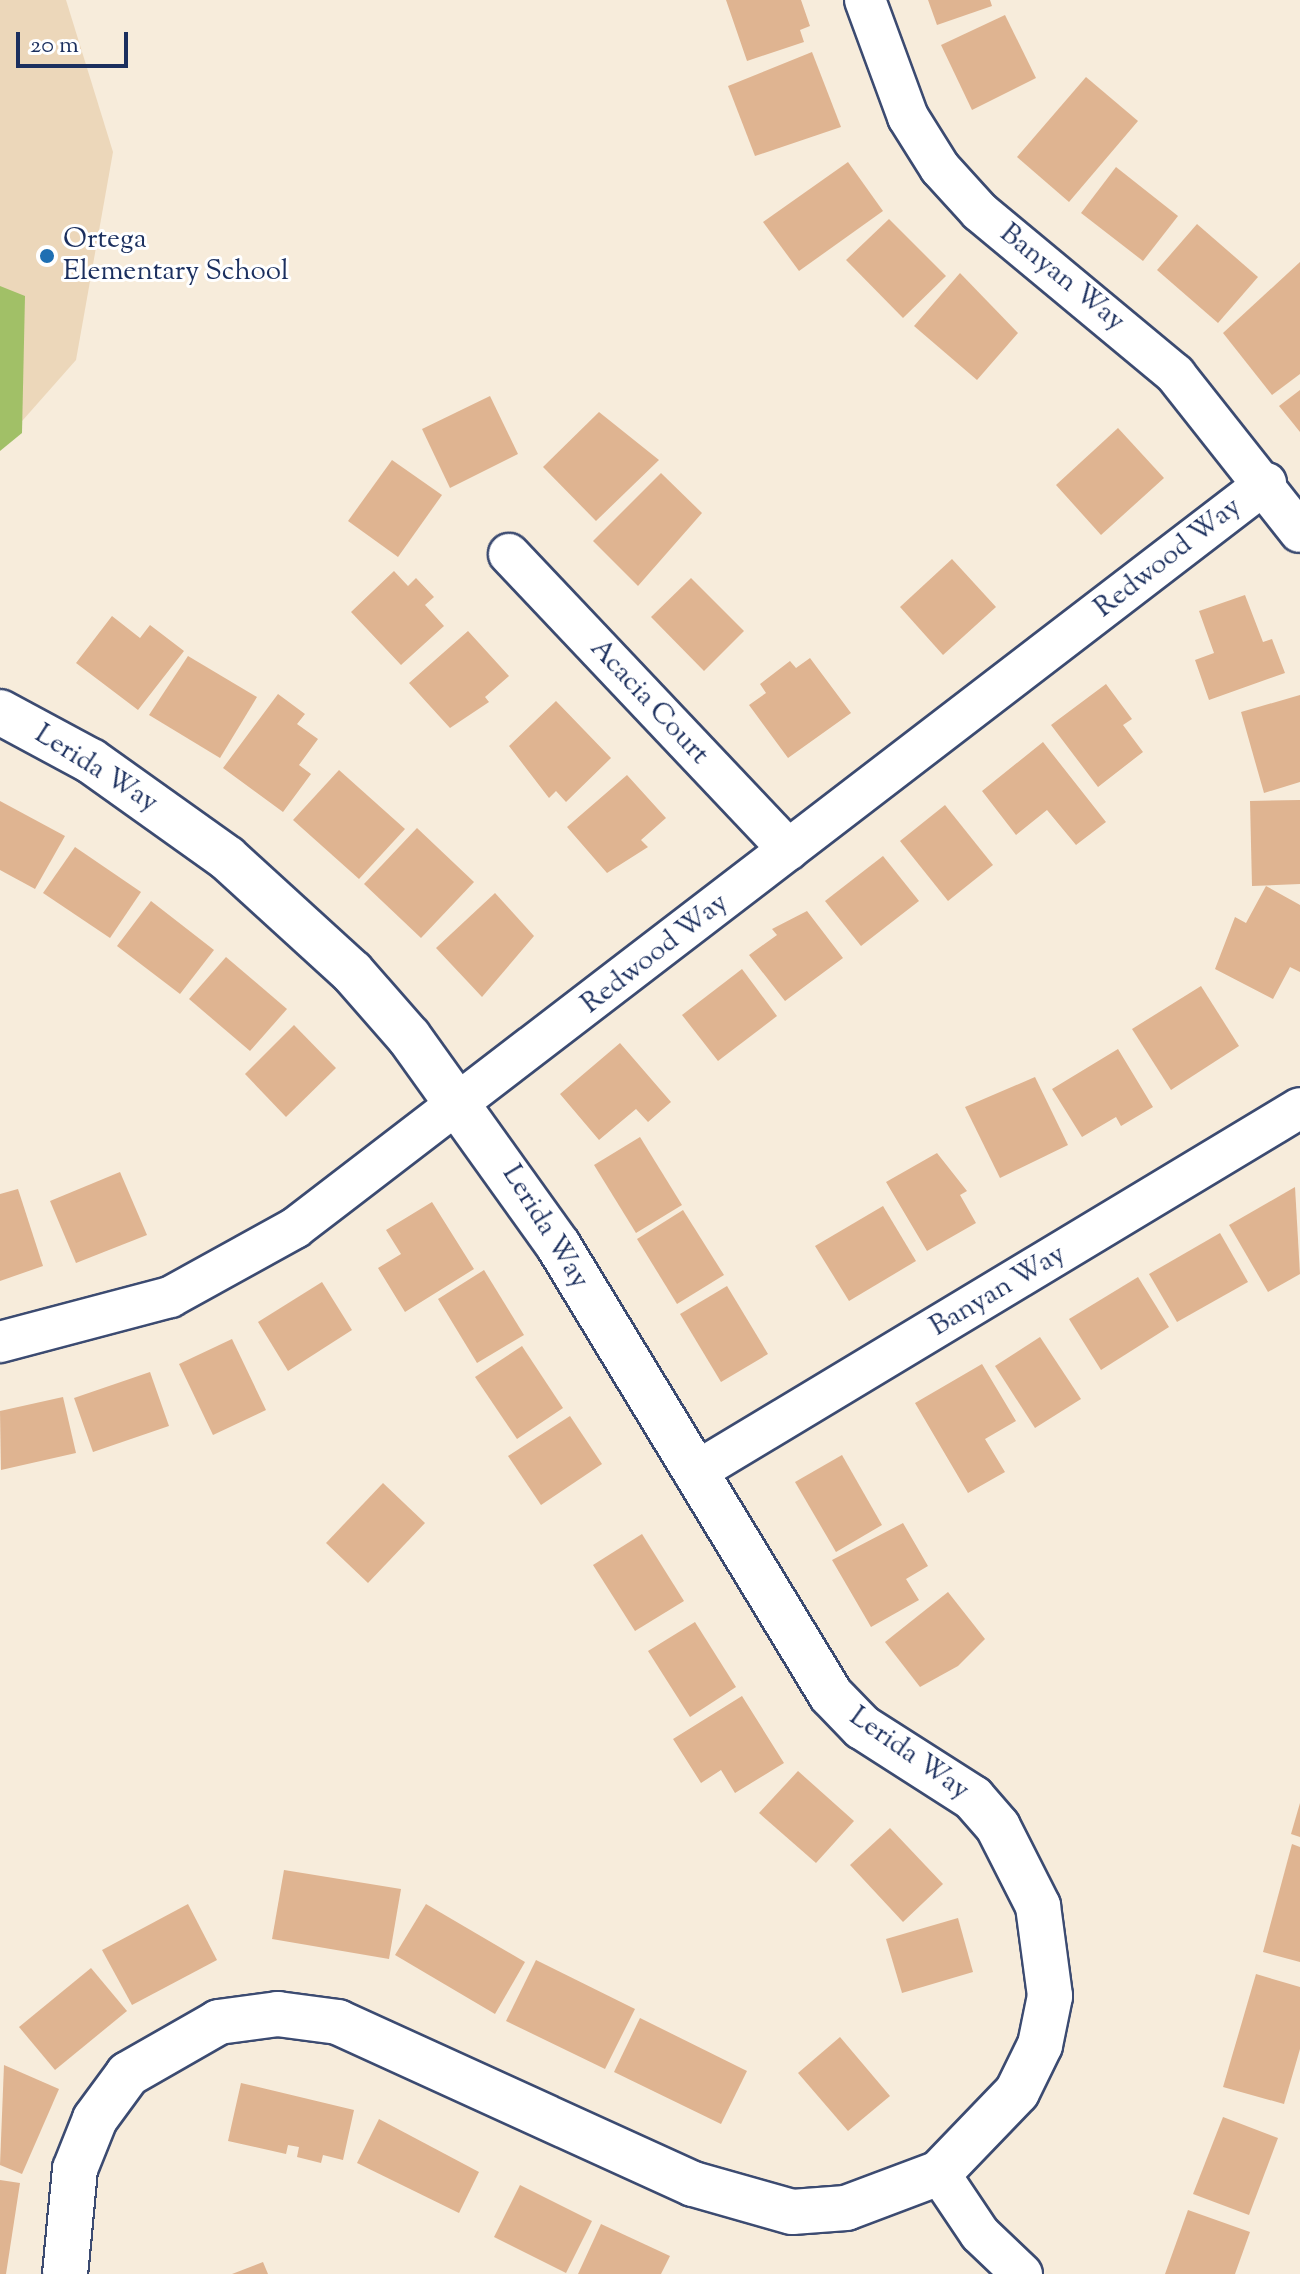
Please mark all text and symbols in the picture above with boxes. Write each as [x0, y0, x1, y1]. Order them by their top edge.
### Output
scale bar [20, 16, 132, 66]
text: 20 m [30, 29, 79, 63]
street label: Banyan Way [993, 217, 1131, 339]
place label: Ortega Elementary School [63, 223, 289, 289]
marker: Ortega Elementary School [38, 247, 56, 265]
street label: Redwood Way [1088, 490, 1248, 626]
street label: Acacia Court [582, 632, 716, 772]
street label: Lerida Way [28, 718, 164, 820]
street label: Redwood Way [575, 886, 735, 1022]
street label: Lerida Way [494, 1159, 596, 1295]
street label: Banyan Way [924, 1238, 1072, 1344]
street label: Lerida Way [842, 1700, 976, 1808]

